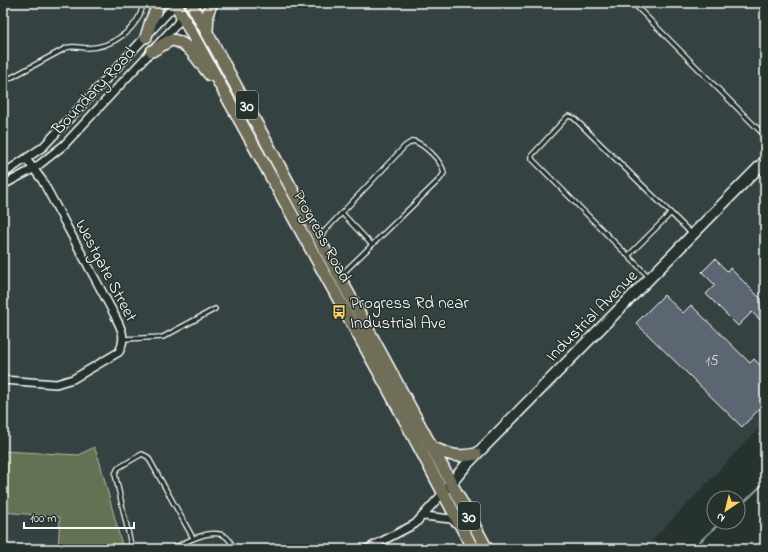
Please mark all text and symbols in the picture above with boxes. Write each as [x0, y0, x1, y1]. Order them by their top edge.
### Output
street label: Boundary Road [46, 41, 143, 142]
road number: 30 [236, 91, 258, 119]
street label: Progress Road [284, 186, 358, 289]
street label: Westgate Street [66, 215, 143, 327]
street label: Industrial Avenue [540, 264, 644, 368]
place label: Progress Rd near Industrial Ave [350, 291, 469, 336]
bus stop icon: Progress Rd near Industrial Ave [331, 304, 347, 320]
house number: 15 [705, 350, 719, 372]
north arrow [706, 490, 746, 530]
road number: 30 [458, 502, 480, 530]
scale bar [24, 504, 134, 530]
text: N [713, 509, 728, 526]
text: 100 m [30, 510, 57, 528]

